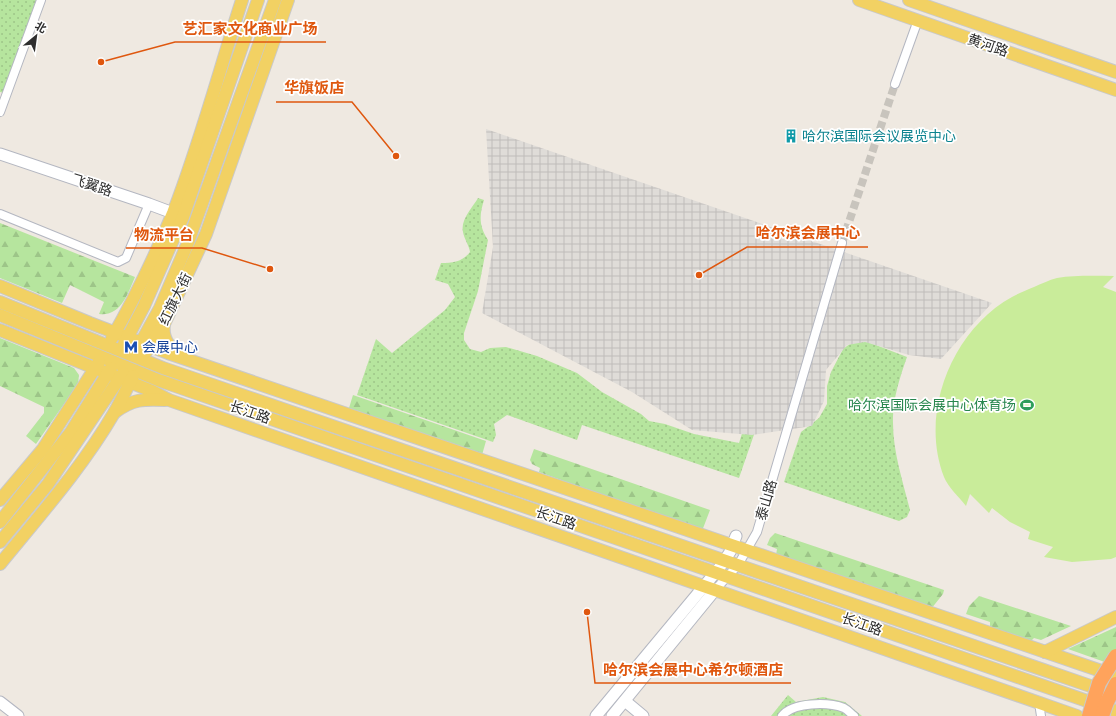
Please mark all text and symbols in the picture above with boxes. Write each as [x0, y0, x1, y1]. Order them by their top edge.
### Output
callout: 艺汇家文化商业广场 [175, 15, 326, 42]
north arrow [16, 16, 56, 56]
text: 北 [33, 19, 49, 36]
text: 艺汇家文化商业广场 [182, 20, 318, 38]
street label: 黄河路 [965, 31, 1010, 60]
callout: 华旗饭店 [276, 75, 352, 102]
text: 华旗饭店 [284, 79, 344, 97]
building icon: 哈尔滨国际会议展览中心 [783, 128, 799, 144]
place label: 哈尔滨国际会议展览中心 [802, 128, 956, 145]
street label: 飞翼路 [69, 171, 114, 200]
callout: 哈尔滨会展中心 [747, 220, 868, 247]
callout: 物流平台 [126, 221, 202, 248]
text: 哈尔滨会展中心 [755, 224, 861, 242]
text: 物流平台 [134, 226, 194, 244]
street label: 红旗大街 [156, 270, 195, 328]
metro station icon: 会展中心 [123, 339, 139, 355]
place label: 会展中心 [142, 339, 198, 356]
place label: 哈尔滨国际会展中心体育场 [848, 397, 1016, 414]
sports icon: 哈尔滨国际会展中心体育场 [1019, 397, 1035, 413]
street label: 长江路 [227, 398, 272, 427]
street label: 泰山路 [753, 478, 780, 523]
street label: 长江路 [533, 504, 578, 533]
street label: 长江路 [839, 610, 884, 639]
callout: 哈尔滨会展中心希尔顿酒店 [595, 656, 791, 683]
text: 哈尔滨会展中心希尔顿酒店 [603, 661, 783, 679]

